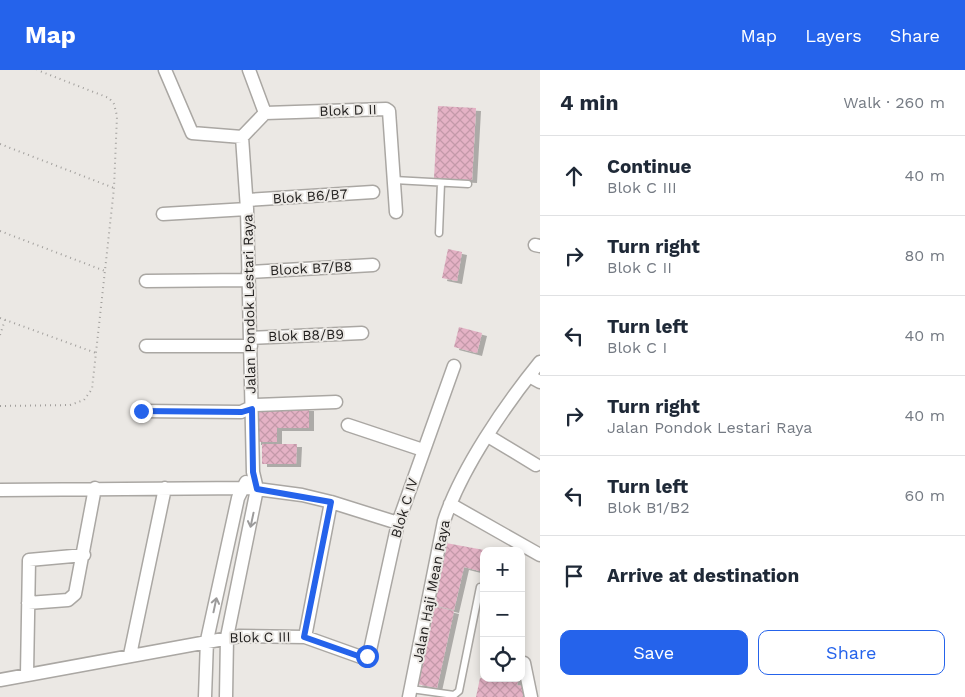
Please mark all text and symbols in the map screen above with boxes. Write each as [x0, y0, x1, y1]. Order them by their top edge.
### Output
text: Map [25, 21, 76, 49]
text: Map [740, 25, 777, 46]
text: Layers [805, 25, 862, 46]
text: Share [890, 25, 940, 46]
text: 4 min [560, 90, 618, 115]
text: Walk · 260 m [843, 93, 945, 112]
street label: Blok D II [319, 101, 377, 119]
text: Continue [607, 155, 691, 178]
icon: ahead [560, 162, 588, 190]
text: 40 m [905, 166, 945, 185]
text: Blok C III [607, 178, 677, 197]
street label: Blok B6/B7 [272, 185, 348, 207]
street label: Jalan Pondok Lestari Raya [239, 214, 259, 394]
text: Turn right [607, 235, 700, 258]
icon: right [560, 242, 588, 270]
text: 80 m [904, 246, 945, 265]
street label: Block B7/B8 [270, 258, 352, 278]
text: Blok C II [607, 258, 672, 277]
text: Turn left [607, 315, 688, 338]
icon: left [560, 322, 588, 350]
street label: Blok B8/B9 [268, 326, 344, 344]
text: 40 m [905, 326, 945, 345]
text: Blok C I [607, 338, 667, 357]
text: Turn right [607, 395, 700, 418]
route end [130, 400, 153, 423]
icon: right [560, 402, 588, 430]
text: 40 m [905, 406, 945, 425]
text: Jalan Pondok Lestari Raya [607, 418, 812, 437]
text: Turn left [607, 475, 688, 498]
street label: Blok C IV [387, 476, 421, 540]
icon: left [560, 482, 588, 510]
text: 60 m [905, 486, 945, 505]
text: Blok B1/B2 [607, 498, 690, 517]
one-way arrow [247, 511, 256, 527]
street label: Jalan Haji Mean Raya [409, 518, 453, 664]
map controls [480, 547, 525, 682]
button: + [480, 547, 525, 592]
icon: arrive [560, 562, 588, 590]
text: Arrive at destination [607, 564, 799, 587]
button: − [480, 592, 525, 637]
one-way arrow [211, 597, 220, 613]
street label: Blok C III [229, 628, 291, 646]
button: Save [560, 630, 748, 675]
button: Share [758, 630, 945, 675]
button: locate [480, 637, 525, 682]
route start [356, 645, 379, 668]

